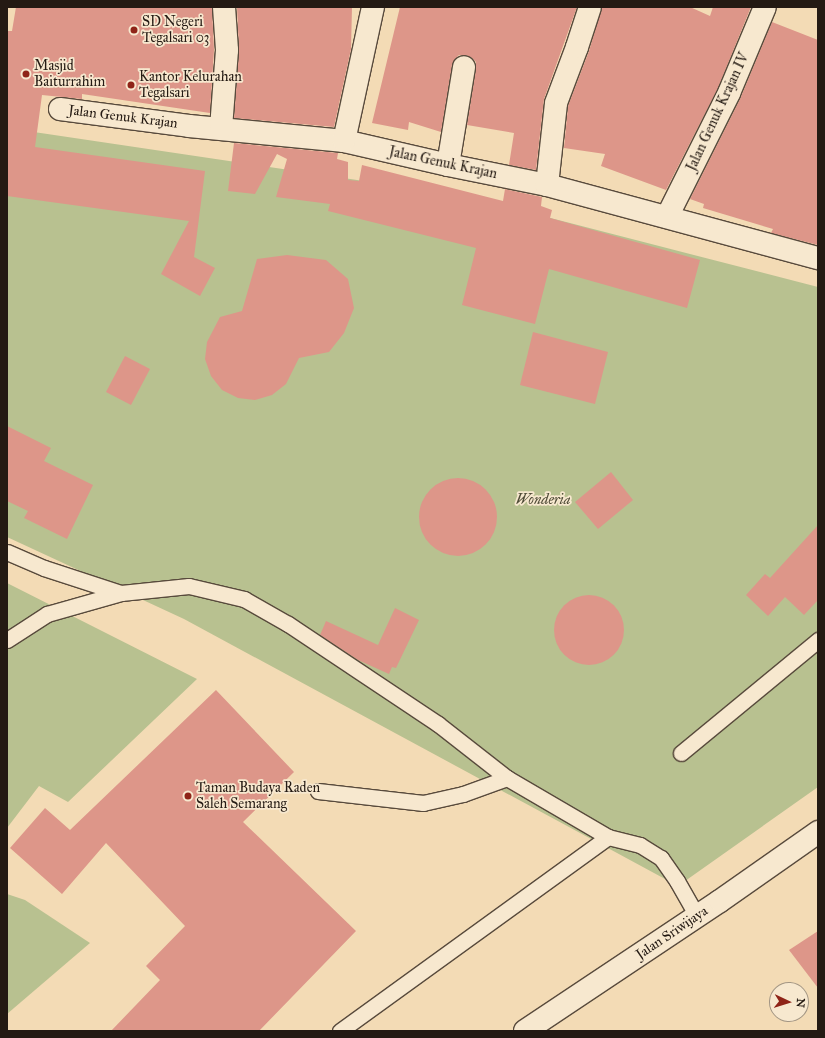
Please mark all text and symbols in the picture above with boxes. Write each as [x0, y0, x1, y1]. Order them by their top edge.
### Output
place label: SD Negeri Tegalsari 03 [142, 14, 209, 46]
marker: SD Negeri Tegalsari 03 [129, 25, 139, 35]
street label: Jalan Genuk Krajan IV [683, 50, 753, 174]
place label: Masjid Baiturrahim [34, 58, 105, 90]
marker: Masjid Baiturrahim [21, 69, 31, 79]
place label: Kantor Kelurahan Tegalsari [139, 69, 242, 102]
marker: Kantor Kelurahan Tegalsari [126, 80, 136, 90]
street label: Jalan Genuk Krajan [67, 102, 179, 132]
street label: Jalan Genuk Krajan [387, 143, 499, 183]
park label: Wonderia [516, 492, 570, 508]
place label: Taman Budaya Raden Saleh Semarang [196, 780, 320, 812]
marker: Taman Budaya Raden Saleh Semarang [183, 791, 193, 801]
street label: Jalan Sriwijaya [633, 903, 711, 963]
north arrow [769, 982, 809, 1022]
text: N [794, 998, 807, 1008]

